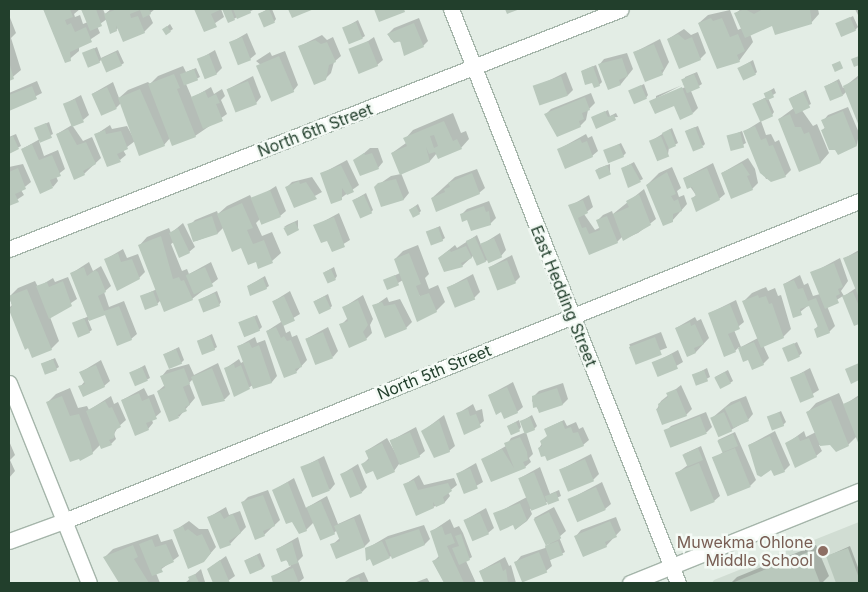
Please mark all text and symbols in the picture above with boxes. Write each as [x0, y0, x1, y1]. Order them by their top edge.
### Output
street label: North 6th Street [255, 99, 375, 161]
street label: East Hedding Street [527, 223, 601, 369]
street label: North 5th Street [374, 340, 494, 404]
place label: Muwekma Ohlone Middle School [677, 532, 813, 570]
marker: Muwekma Ohlone Middle School [817, 545, 829, 557]

